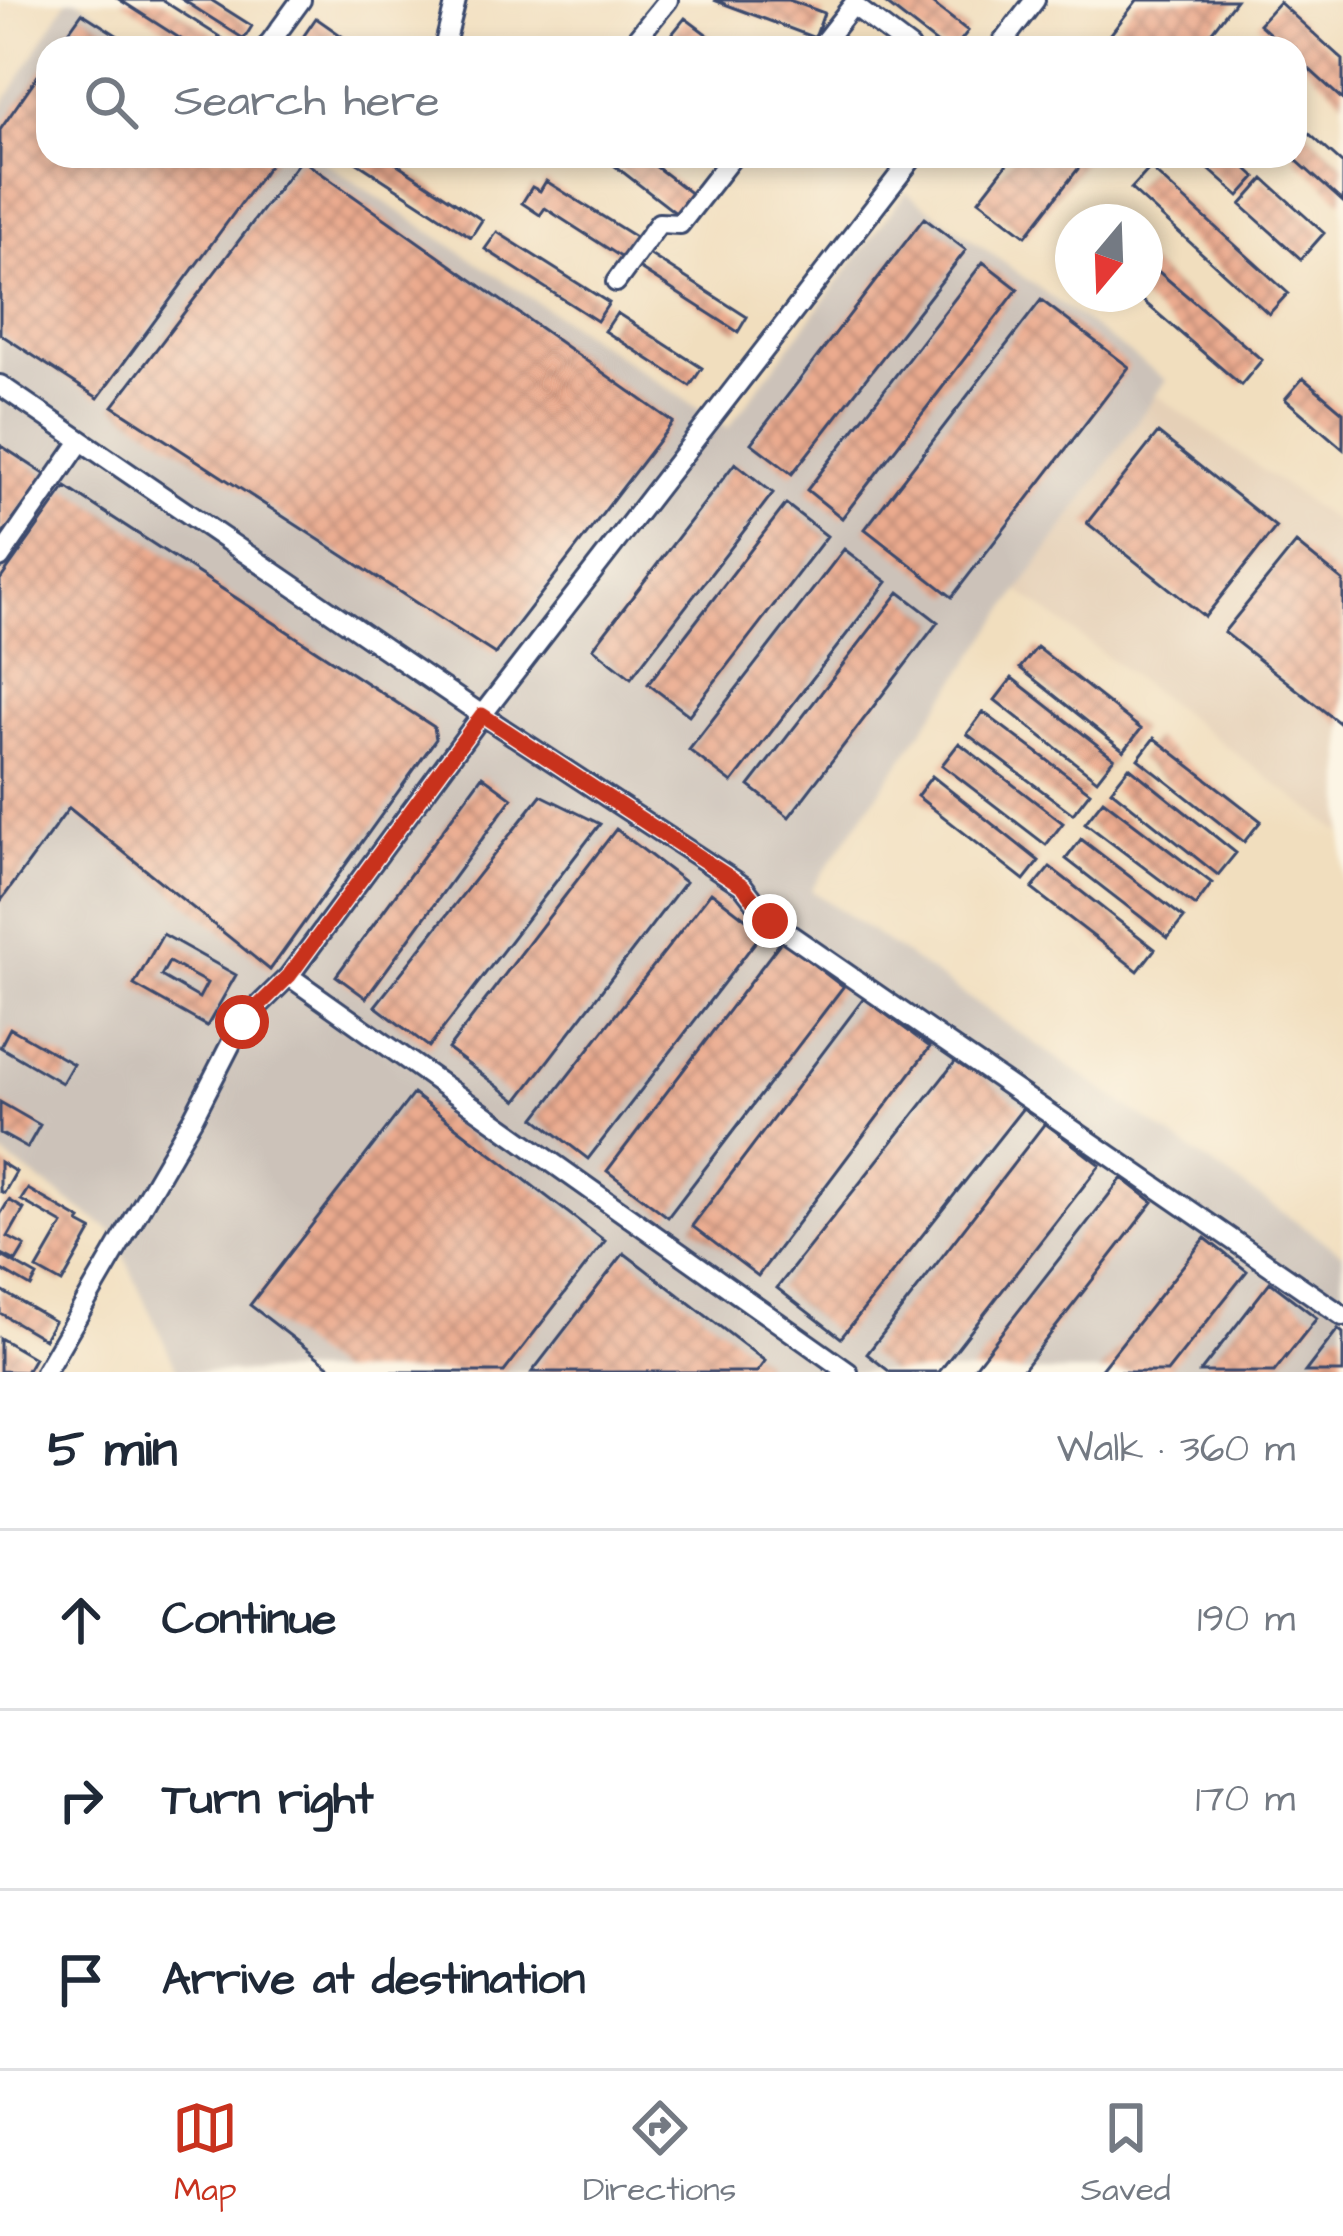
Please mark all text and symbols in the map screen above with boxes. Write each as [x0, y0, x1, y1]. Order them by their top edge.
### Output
search box [36, 36, 1307, 168]
icon: search [78, 69, 144, 135]
text: Search here [174, 71, 440, 133]
north arrow [1055, 204, 1163, 312]
route end [743, 894, 797, 948]
route start [215, 995, 269, 1049]
text: 5 min [48, 1415, 177, 1486]
text: Walk · 360 m [1057, 1423, 1295, 1477]
icon: ahead [48, 1587, 114, 1653]
text: Continue [162, 1589, 336, 1651]
text: 190 m [1197, 1593, 1295, 1647]
icon: right [48, 1767, 114, 1833]
text: Turn right [162, 1769, 374, 1831]
text: 170 m [1195, 1773, 1295, 1827]
icon: arrive [48, 1947, 114, 2013]
text: Arrive at destination [162, 1949, 585, 2011]
tab: Map [172, 2095, 238, 2213]
tab: Directions [583, 2095, 736, 2213]
tab: Saved [1081, 2095, 1171, 2213]

